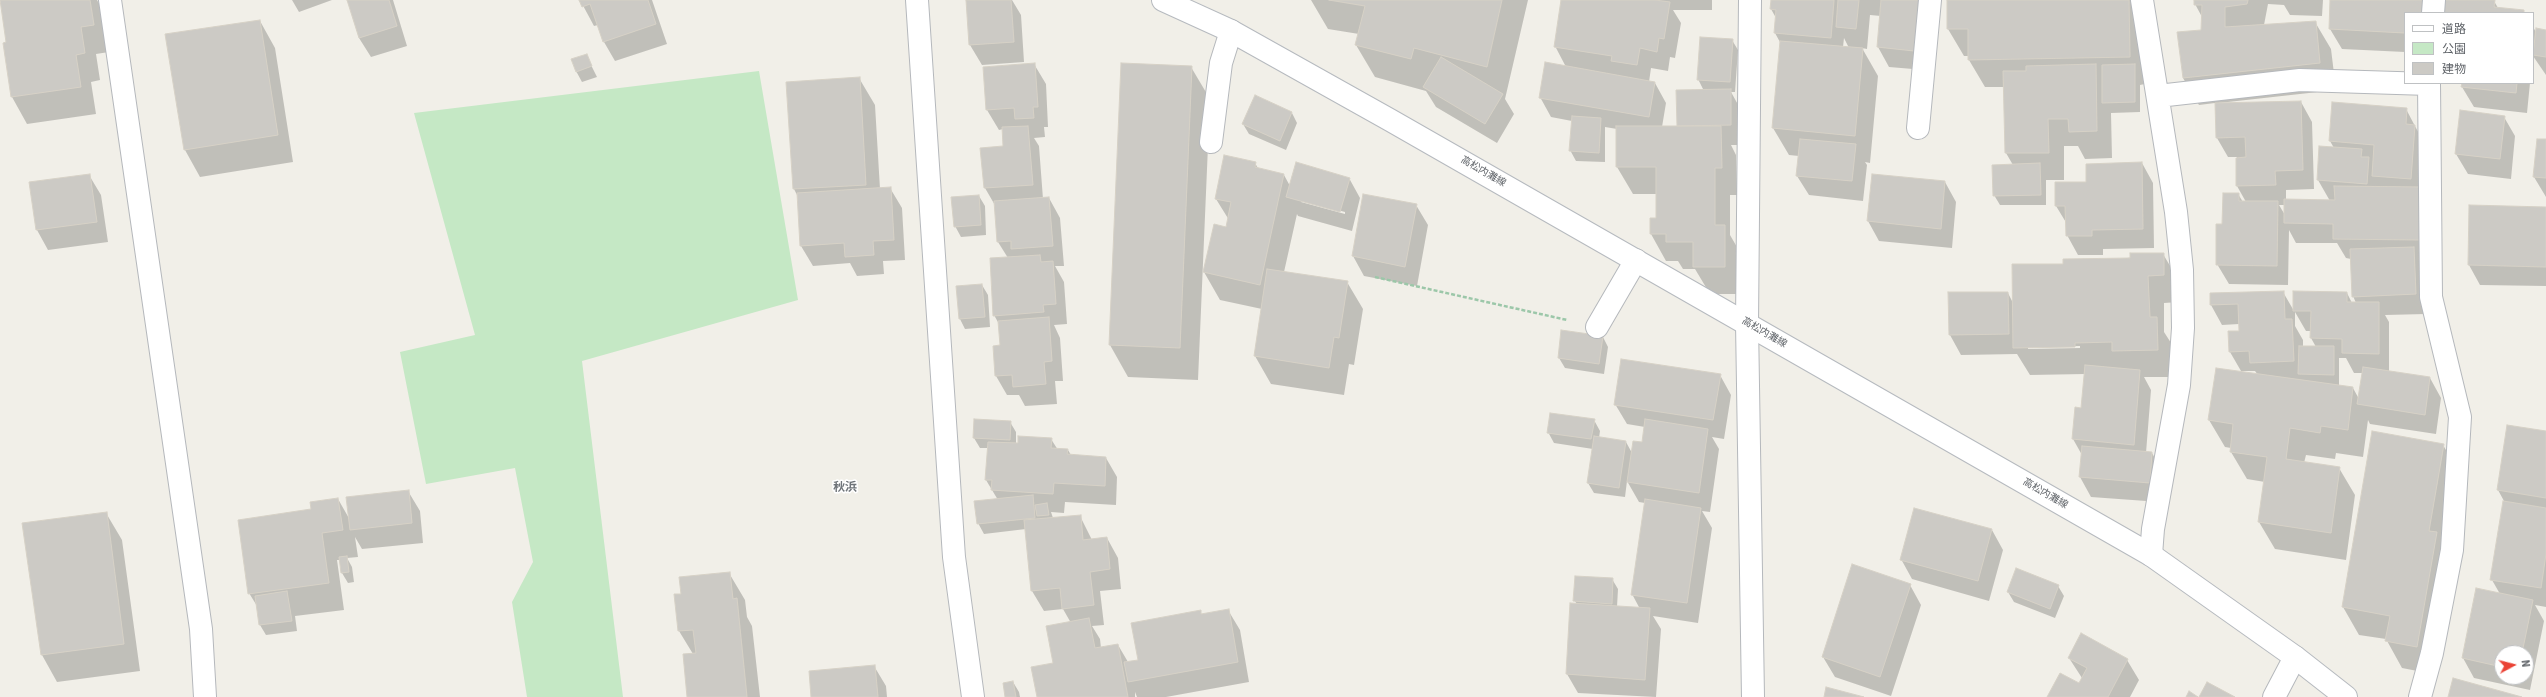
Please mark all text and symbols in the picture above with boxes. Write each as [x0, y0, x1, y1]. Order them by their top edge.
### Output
legend [2404, 12, 2534, 84]
text: 道路 [2442, 21, 2466, 38]
text: 公園 [2442, 41, 2466, 58]
text: 建物 [2442, 61, 2466, 78]
street label: 高松内灘線 [1458, 154, 1508, 190]
street label: 高松内灘線 [1739, 315, 1789, 351]
street label: 高松内灘線 [2020, 476, 2070, 512]
district label: 秋浜 [833, 481, 857, 495]
north arrow [2494, 645, 2534, 685]
text: N [2518, 659, 2533, 668]

